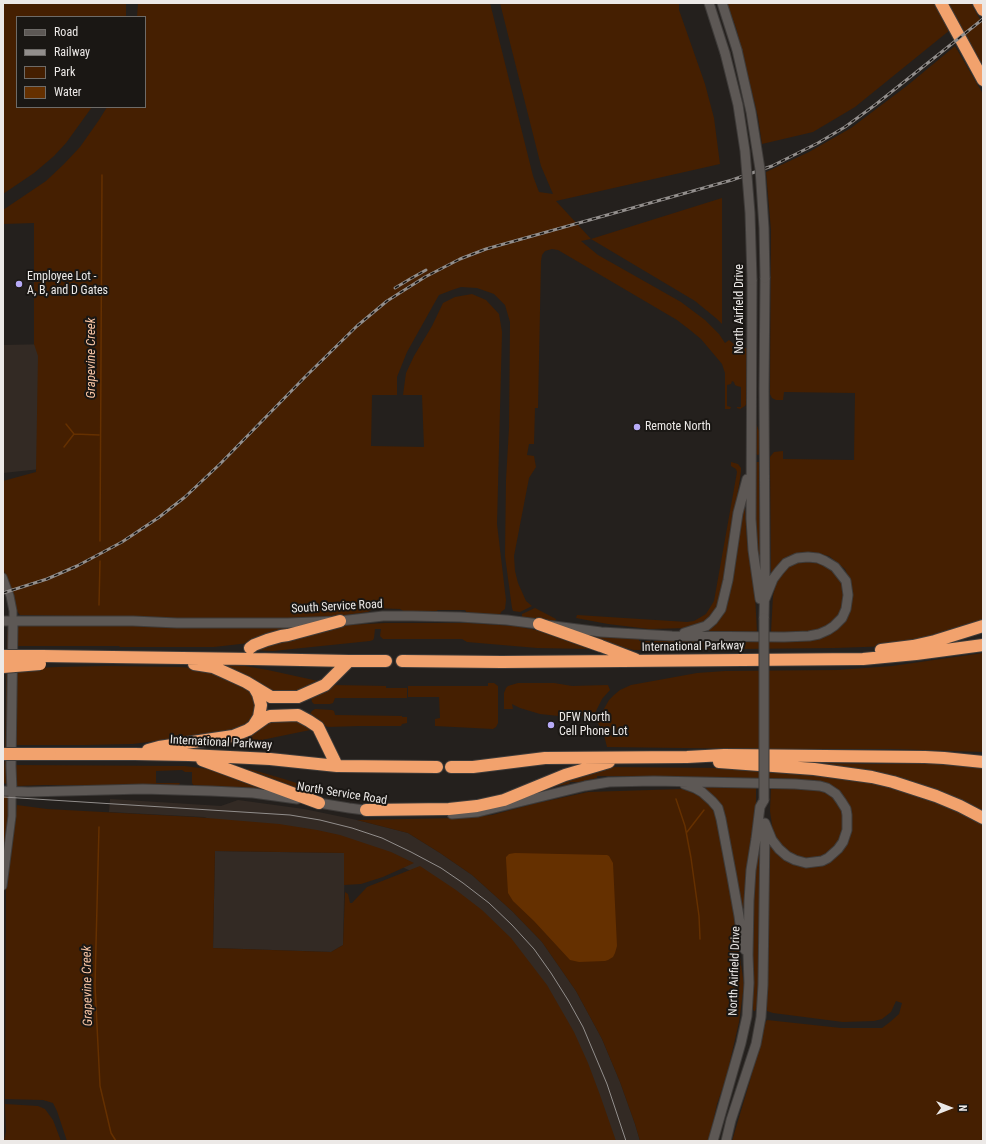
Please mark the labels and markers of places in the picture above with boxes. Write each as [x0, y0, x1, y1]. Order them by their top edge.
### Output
place label: Employee Lot - A, B, and D Gates [27, 270, 108, 298]
marker: Employee Lot - A, B, and D Gates [14, 279, 24, 289]
place label: Remote North [645, 420, 711, 434]
marker: Remote North [632, 422, 642, 432]
place label: DFW North Cell Phone Lot [559, 711, 628, 739]
marker: DFW North Cell Phone Lot [546, 720, 556, 730]

